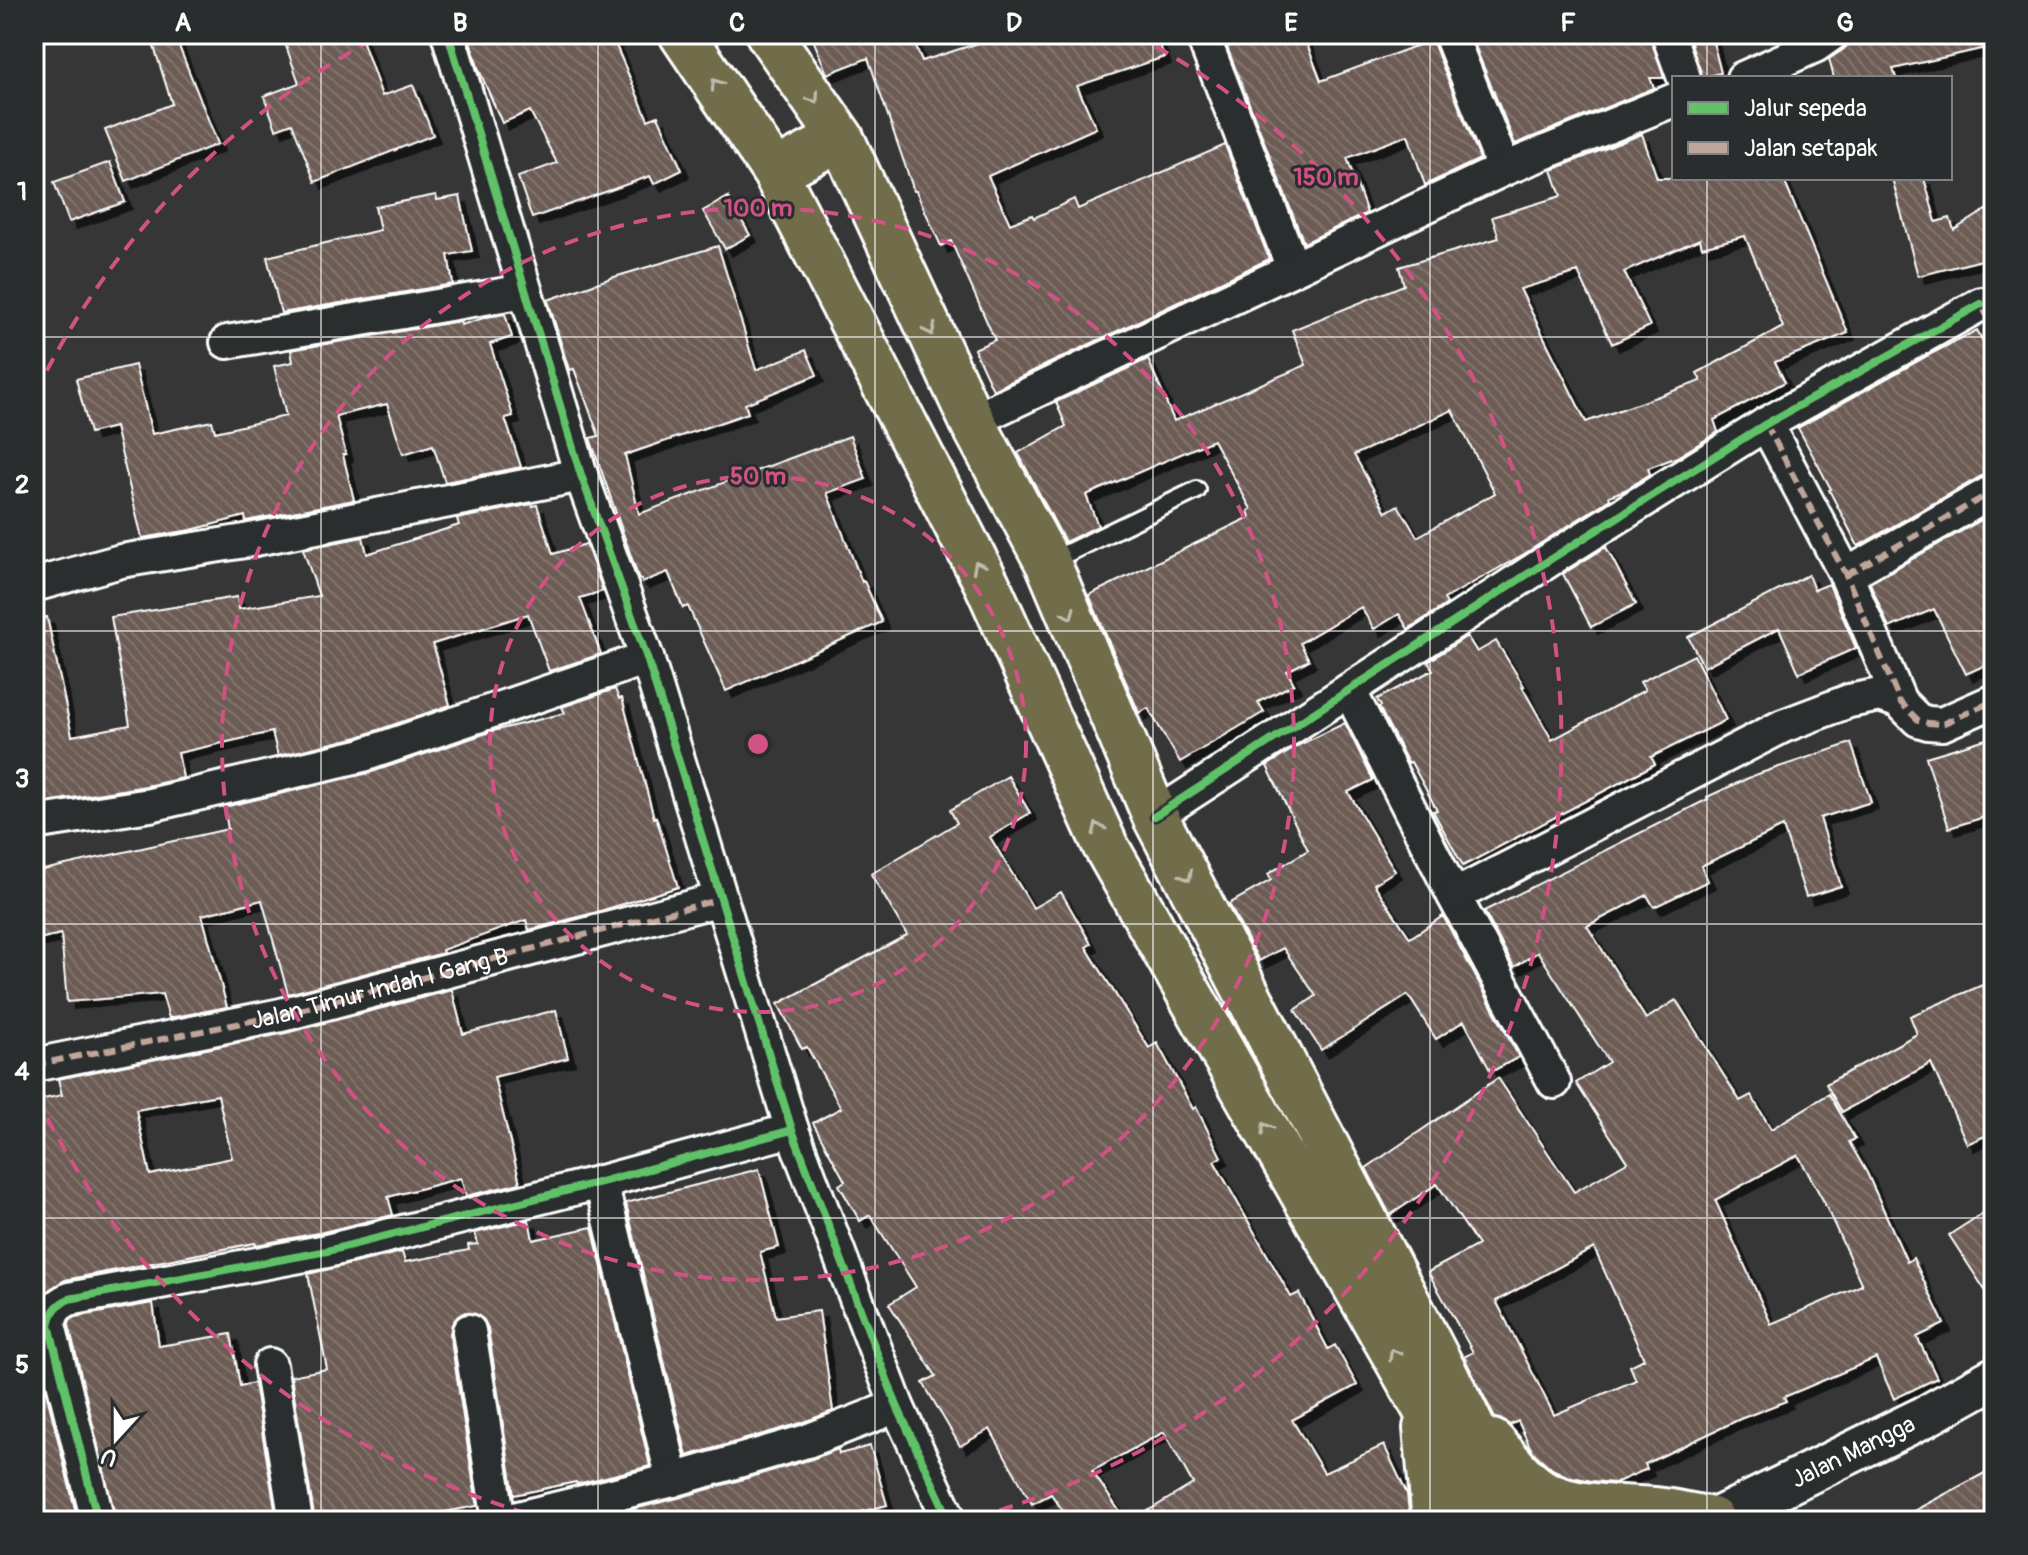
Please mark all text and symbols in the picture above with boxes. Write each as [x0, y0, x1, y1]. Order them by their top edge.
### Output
text: A [175, 7, 192, 39]
text: B [453, 7, 467, 39]
text: C [729, 7, 745, 39]
text: D [1006, 7, 1022, 39]
text: E [1284, 7, 1298, 39]
text: F [1560, 7, 1576, 39]
text: G [1836, 7, 1854, 39]
legend [1672, 76, 1952, 180]
one-way arrow [711, 79, 726, 93]
one-way arrow [804, 90, 819, 104]
text: Jalur sepeda [1744, 94, 1867, 123]
text: Jalan setapak [1744, 134, 1878, 163]
text: 150 m [1293, 163, 1359, 192]
text: 1 [17, 176, 27, 208]
text: 100 m [724, 194, 792, 223]
one-way arrow [920, 322, 936, 336]
text: 50 m [730, 462, 786, 491]
text: 2 [15, 469, 29, 501]
one-way arrow [972, 560, 988, 575]
one-way arrow [1060, 605, 1076, 620]
centre of rings [744, 730, 772, 758]
text: 3 [15, 763, 29, 795]
one-way arrow [1091, 822, 1107, 836]
one-way arrow [1177, 868, 1192, 883]
street label: Jalan Timur Indah I Gang B [249, 942, 511, 1036]
text: 4 [14, 1056, 30, 1088]
one-way arrow [1260, 1122, 1276, 1137]
text: 5 [15, 1349, 29, 1381]
one-way arrow [1388, 1349, 1404, 1363]
north arrow [76, 1399, 156, 1479]
street label: Jalan Mangga [1786, 1410, 1920, 1495]
text: U [97, 1441, 121, 1472]

